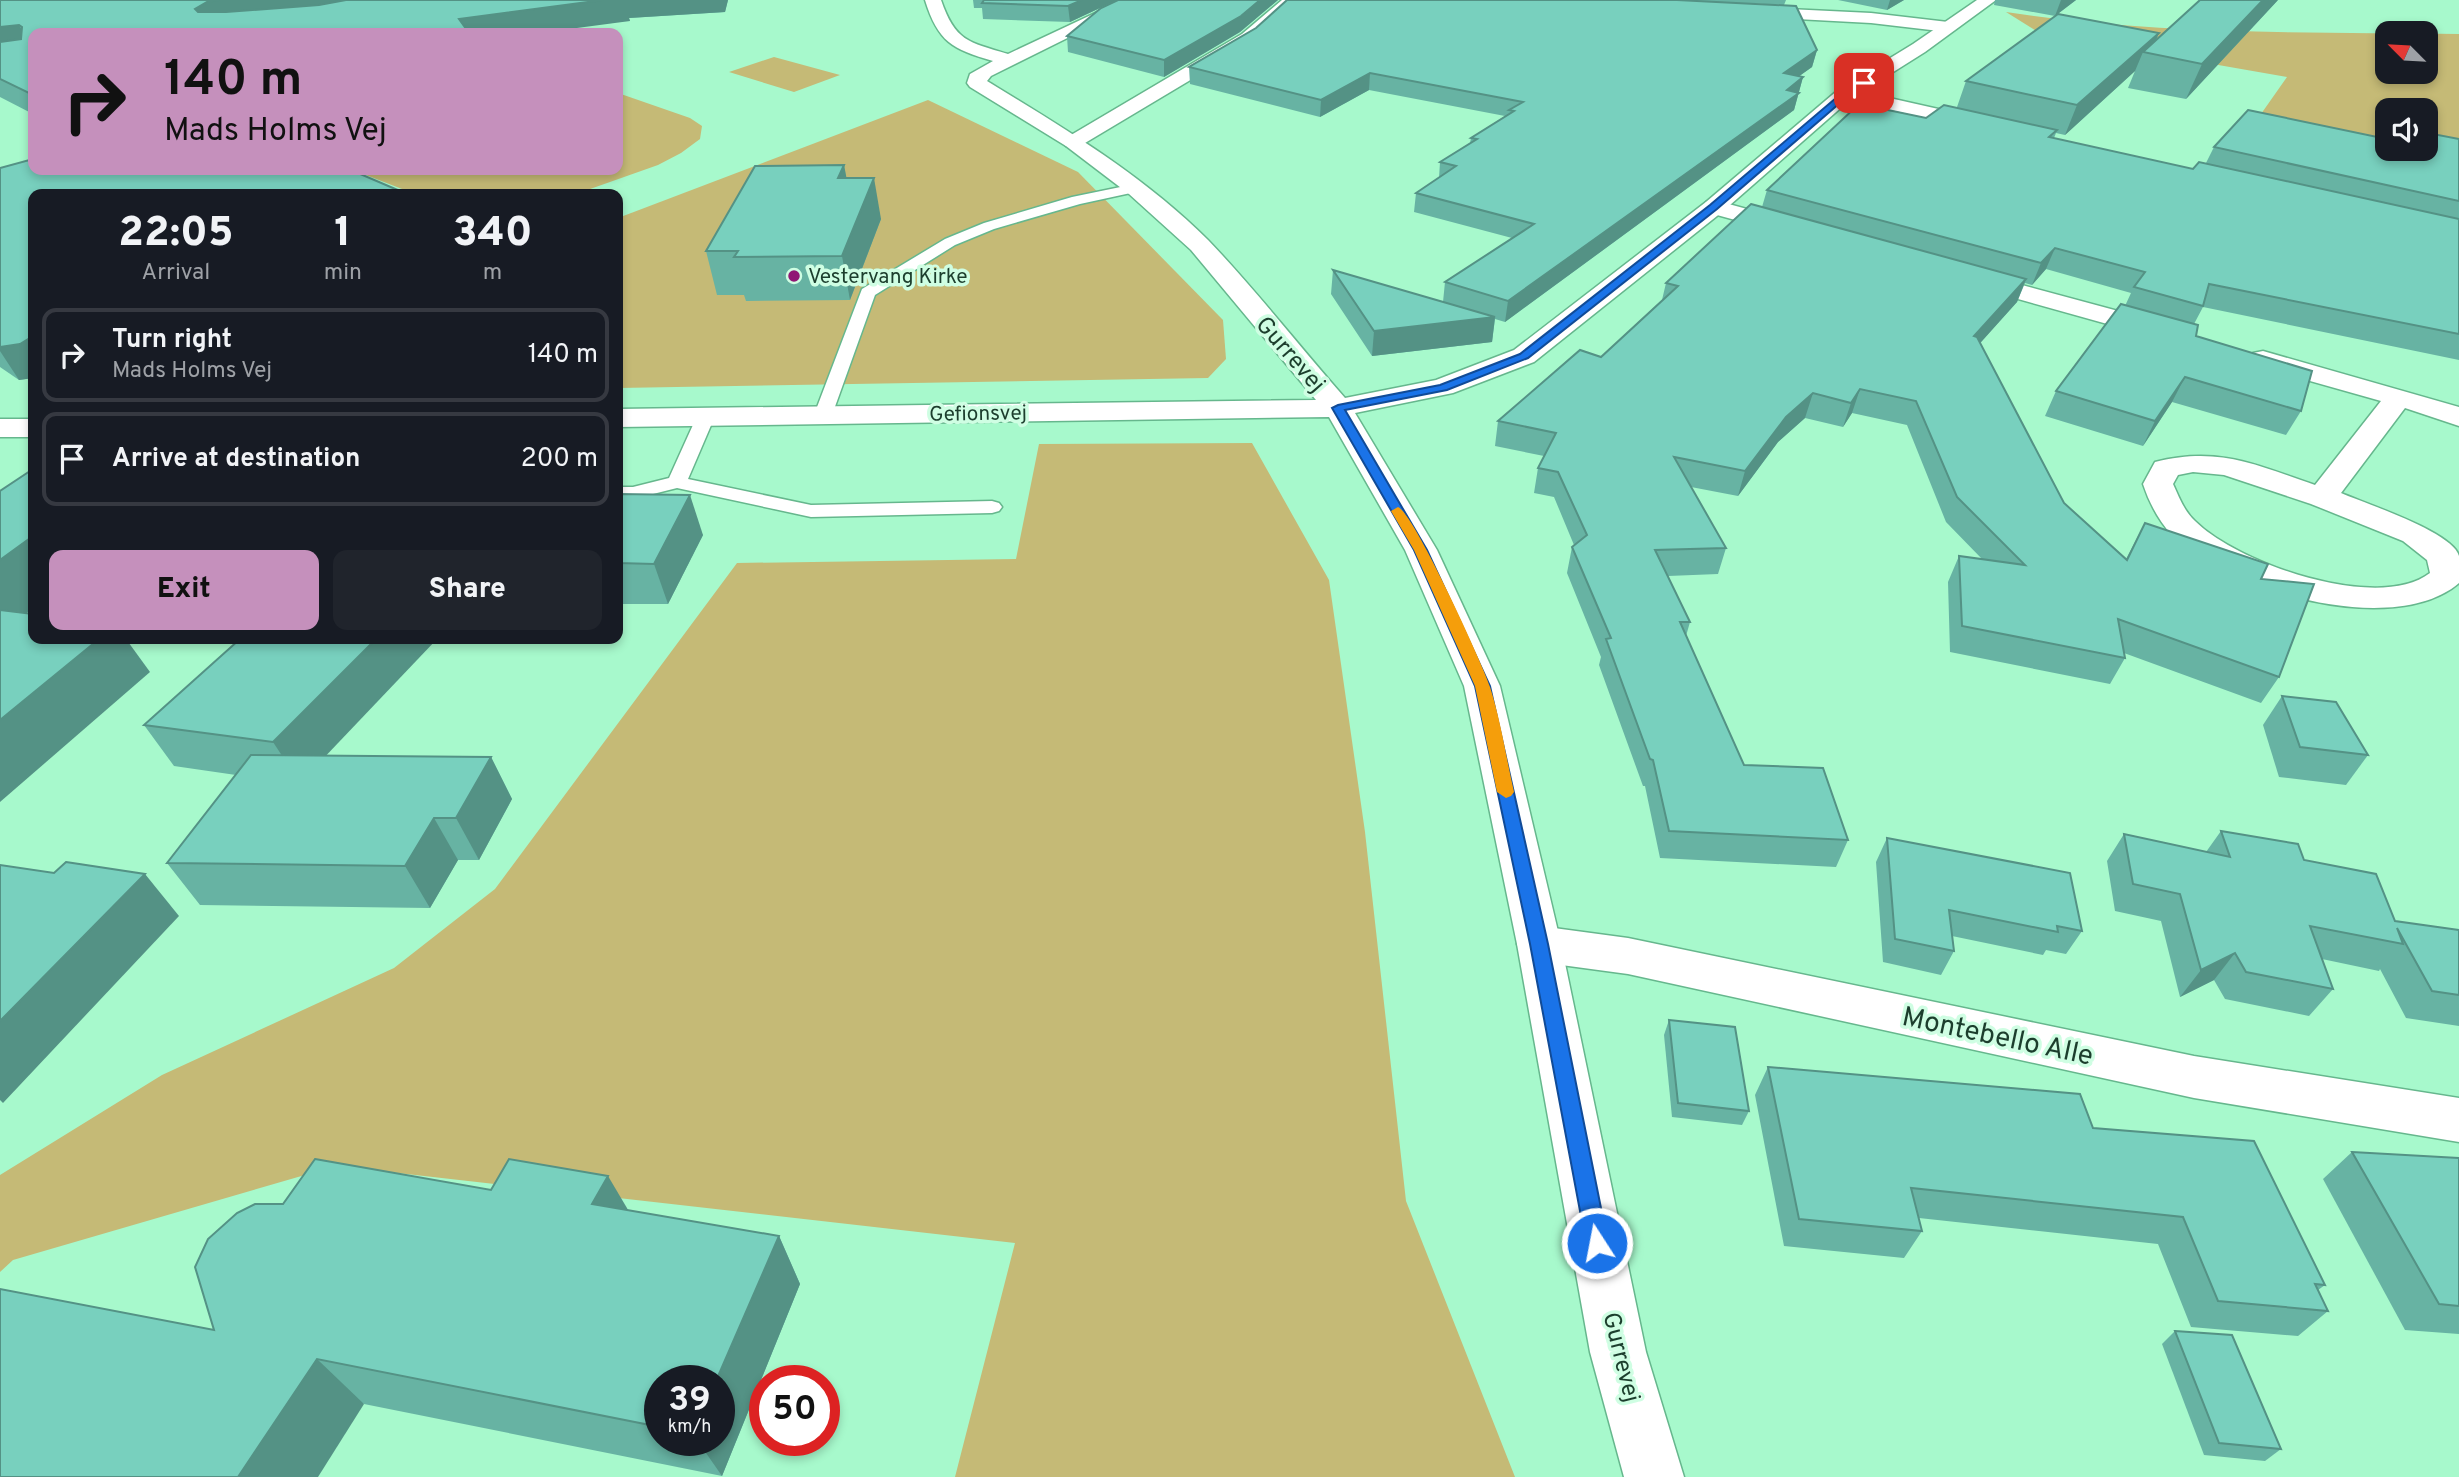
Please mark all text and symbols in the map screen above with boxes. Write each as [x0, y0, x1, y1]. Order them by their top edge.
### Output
north arrow [2375, 21, 2438, 84]
map controls [2375, 21, 2438, 161]
text: 140 m [164, 51, 303, 113]
pin [1834, 53, 1894, 113]
icon: right [49, 56, 140, 147]
icon: arrive [1845, 64, 1883, 102]
button: sound [2375, 98, 2438, 161]
text: Mads Holms Vej [164, 112, 387, 152]
text: 22:05 [118, 208, 233, 261]
text: 1 [334, 208, 352, 261]
text: 340 [452, 208, 533, 261]
text: Arrival [142, 259, 210, 288]
text: min [324, 259, 362, 288]
text: m [483, 259, 502, 288]
place label: Vestervang Kirke [808, 264, 968, 291]
marker: Vestervang Kirke [786, 268, 802, 284]
street label: Gurrevej [1248, 311, 1331, 400]
text: Turn right [112, 324, 232, 357]
icon: right [53, 336, 91, 374]
text: 140 m [528, 339, 598, 372]
text: Mads Holms Vej [112, 357, 272, 386]
street label: Gefionsvej [929, 400, 1027, 429]
icon: arrive [53, 440, 91, 478]
text: Arrive at destination [112, 443, 360, 476]
text: 200 m [521, 443, 598, 476]
button: Exit [49, 550, 319, 630]
button: Share [333, 550, 602, 630]
street label: Montebello Alle [1899, 1000, 2096, 1076]
position arrow [1560, 1206, 1634, 1280]
street label: Gurrevej [1594, 1309, 1646, 1406]
speed limit sign: 50 [749, 1365, 840, 1456]
text: 39 [668, 1379, 711, 1423]
text: km/h [668, 1416, 711, 1439]

